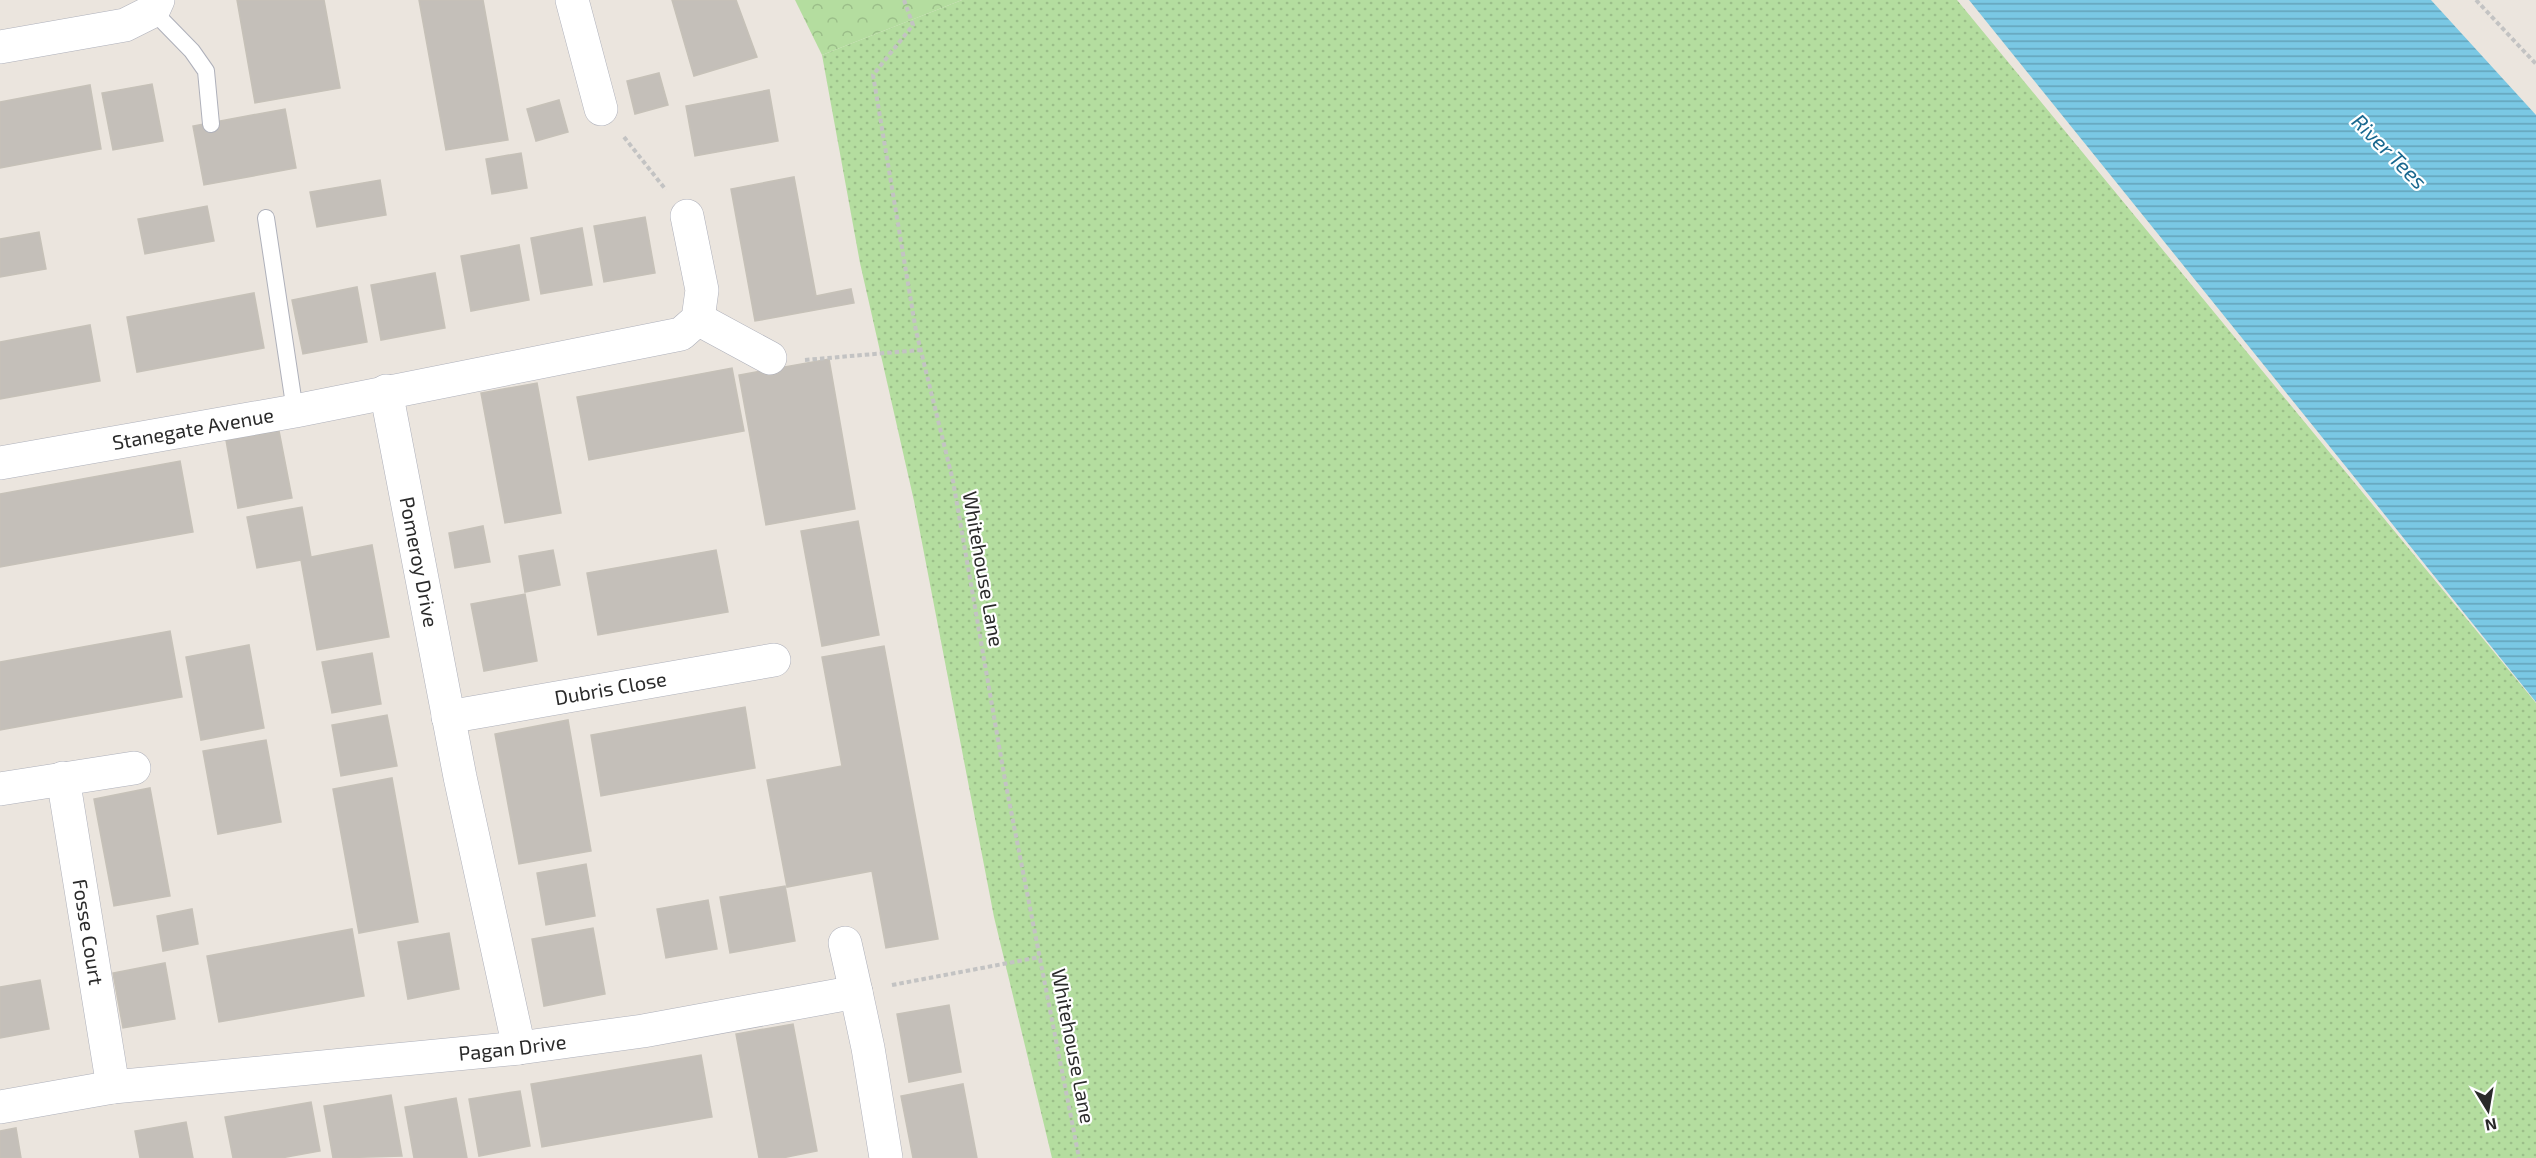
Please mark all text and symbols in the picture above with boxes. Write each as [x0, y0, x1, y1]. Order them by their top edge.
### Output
water label: River Tees [2347, 108, 2433, 194]
street label: Stanegate Avenue [110, 402, 275, 454]
street label: Whitehouse Lane [959, 489, 1009, 648]
street label: Pomeroy Drive [395, 494, 444, 629]
street label: Dubris Close [552, 666, 668, 709]
street label: Fosse Court [68, 877, 109, 987]
street label: Whitehouse Lane [1047, 966, 1101, 1125]
street label: Pagan Drive [457, 1029, 568, 1065]
north arrow [2458, 1080, 2518, 1140]
text: N [2483, 1115, 2498, 1136]

